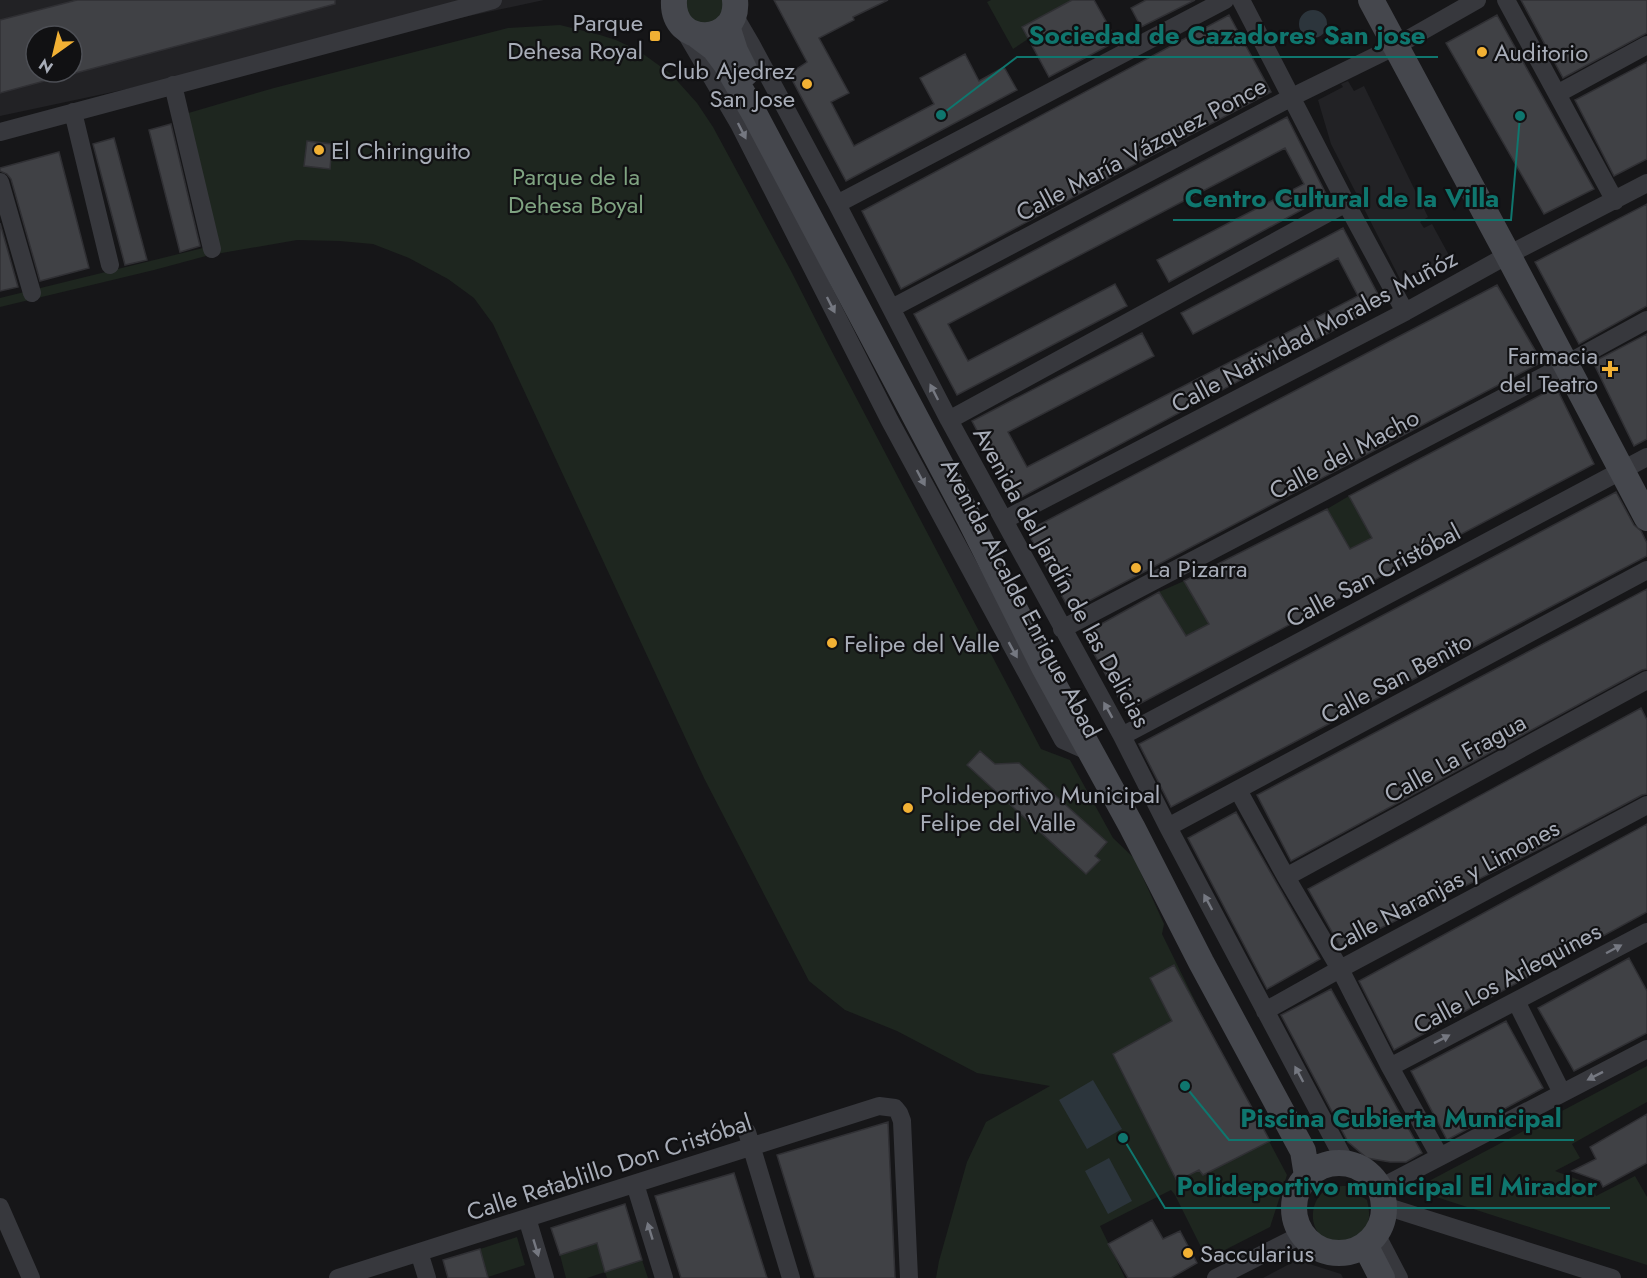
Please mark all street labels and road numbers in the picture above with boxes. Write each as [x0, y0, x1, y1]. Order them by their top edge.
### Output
street label: Calle María Vázquez Ponce [1009, 68, 1273, 230]
street label: Calle Natividad Morales Muñóz [1165, 241, 1463, 421]
street label: Calle del Macho [1263, 400, 1425, 508]
street label: Avenida del Jardín de las Delicias [965, 420, 1159, 734]
street label: Avenida Alcalde Enrique Abad [932, 452, 1110, 744]
street label: Calle San Cristóbal [1279, 514, 1467, 636]
street label: Calle San Benito [1314, 623, 1478, 733]
street label: Calle La Fragua [1378, 705, 1532, 811]
street label: Calle Naranjas y Limones [1322, 810, 1566, 962]
street label: Calle Los Arlequines [1407, 914, 1607, 1042]
street label: Calle Retablillo Don Cristóbal [462, 1104, 756, 1230]

